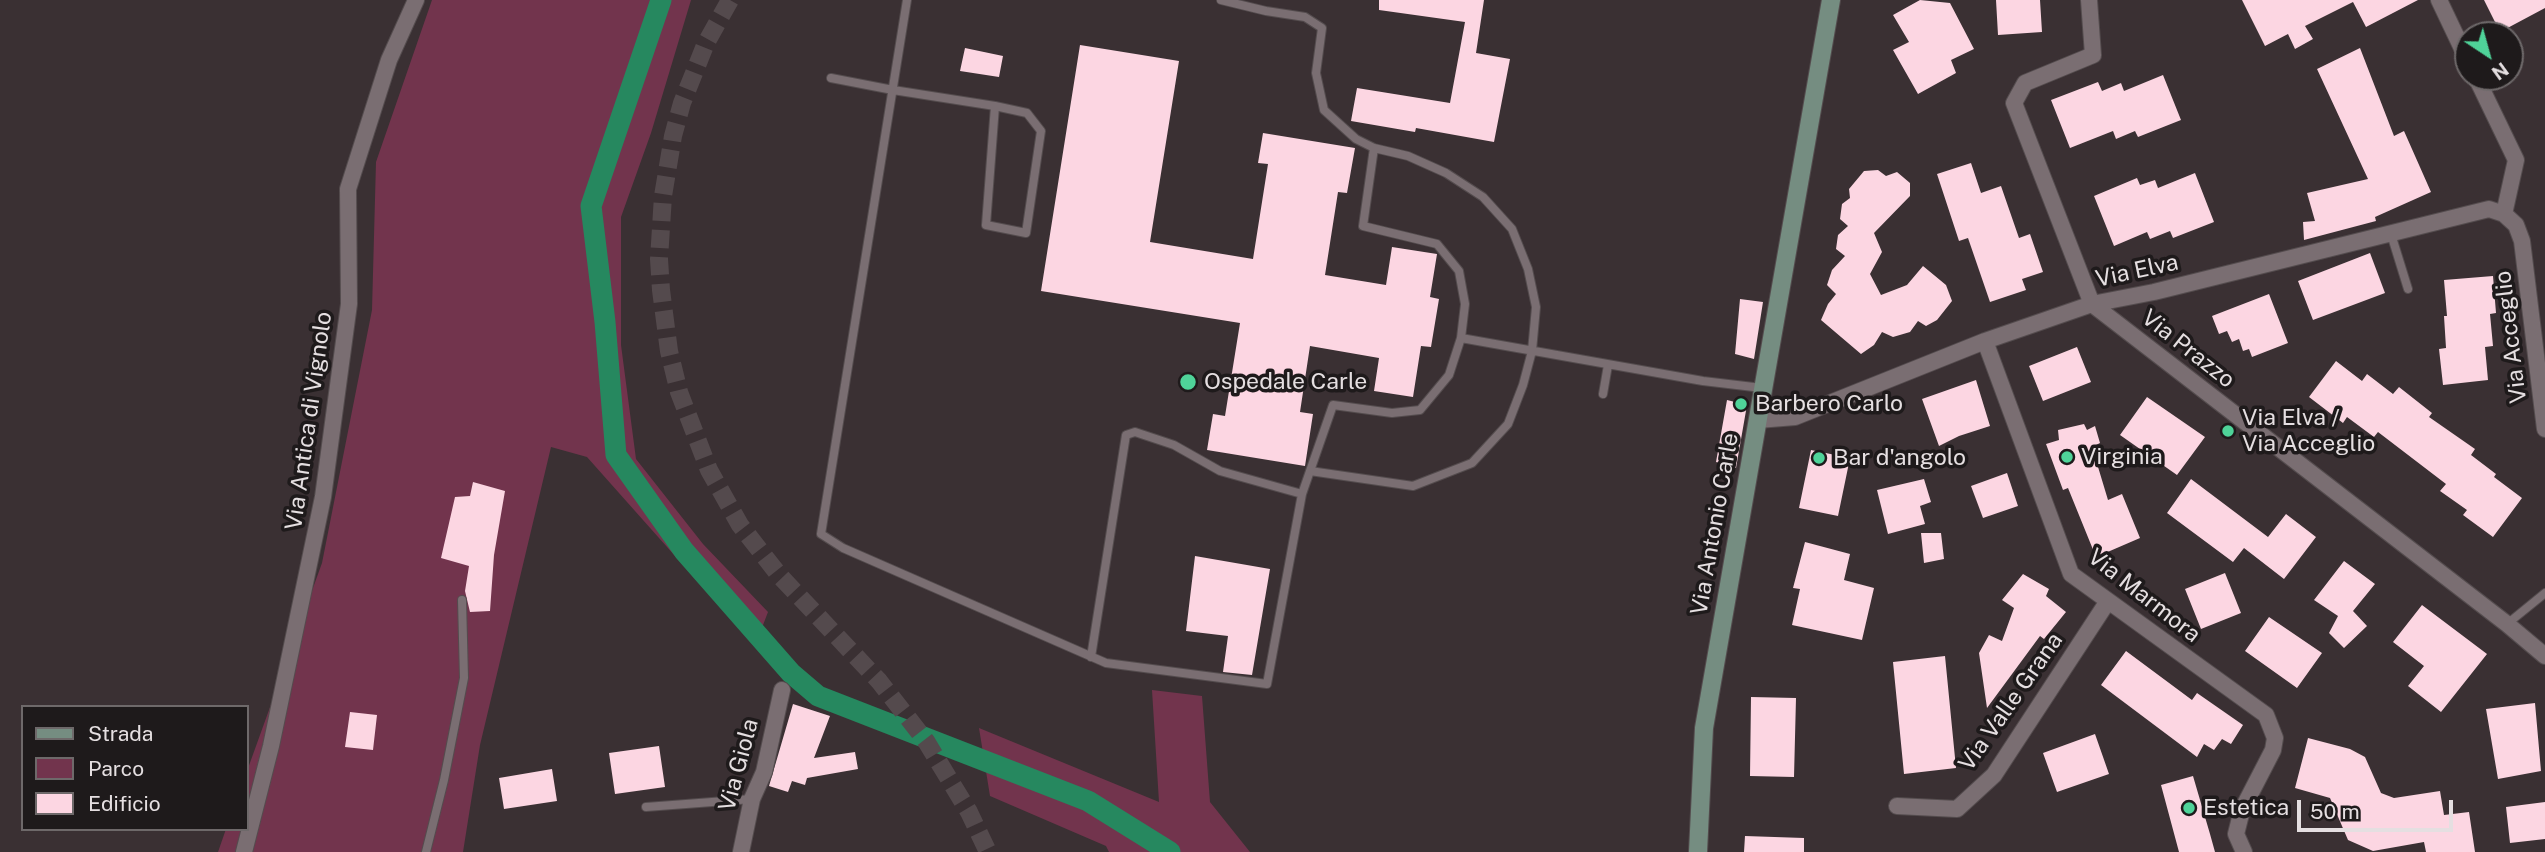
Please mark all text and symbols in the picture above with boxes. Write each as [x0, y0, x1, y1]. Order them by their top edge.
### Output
north arrow [2454, 21, 2524, 91]
text: N [2488, 58, 2513, 85]
street label: Via Elva [2093, 249, 2181, 293]
street label: Via Acceglio [2489, 269, 2533, 405]
street label: Via Prazzo [2136, 304, 2240, 394]
street label: Via Antica di Vignolo [280, 310, 338, 532]
place label: Ospedale Carle [1204, 368, 1367, 396]
marker: Ospedale Carle [1178, 372, 1198, 392]
place label: Barbero Carlo [1755, 390, 1903, 418]
marker: Barbero Carlo [1733, 396, 1749, 412]
place label: Via Elva / Via Acceglio [2242, 404, 2375, 458]
marker: Via Elva / Via Acceglio [2220, 423, 2236, 439]
street label: Via Antonio Carle [1685, 431, 1745, 617]
place label: Virginia [2081, 443, 2163, 471]
place label: Bar d'angolo [1833, 444, 1966, 472]
marker: Virginia [2059, 449, 2075, 465]
marker: Bar d'angolo [1811, 450, 1827, 466]
street label: Via Marmora [2082, 543, 2206, 649]
street label: Via Valle Grana [1953, 628, 2069, 776]
legend [21, 705, 248, 831]
street label: Via Giola [713, 716, 765, 814]
text: Strada [88, 721, 153, 746]
text: Parco [88, 756, 144, 781]
scale bar [2300, 786, 2456, 830]
text: Edificio [88, 791, 161, 816]
place label: Estetica [2203, 794, 2289, 822]
text: 50 m [2310, 799, 2360, 824]
marker: Estetica [2181, 800, 2197, 816]

